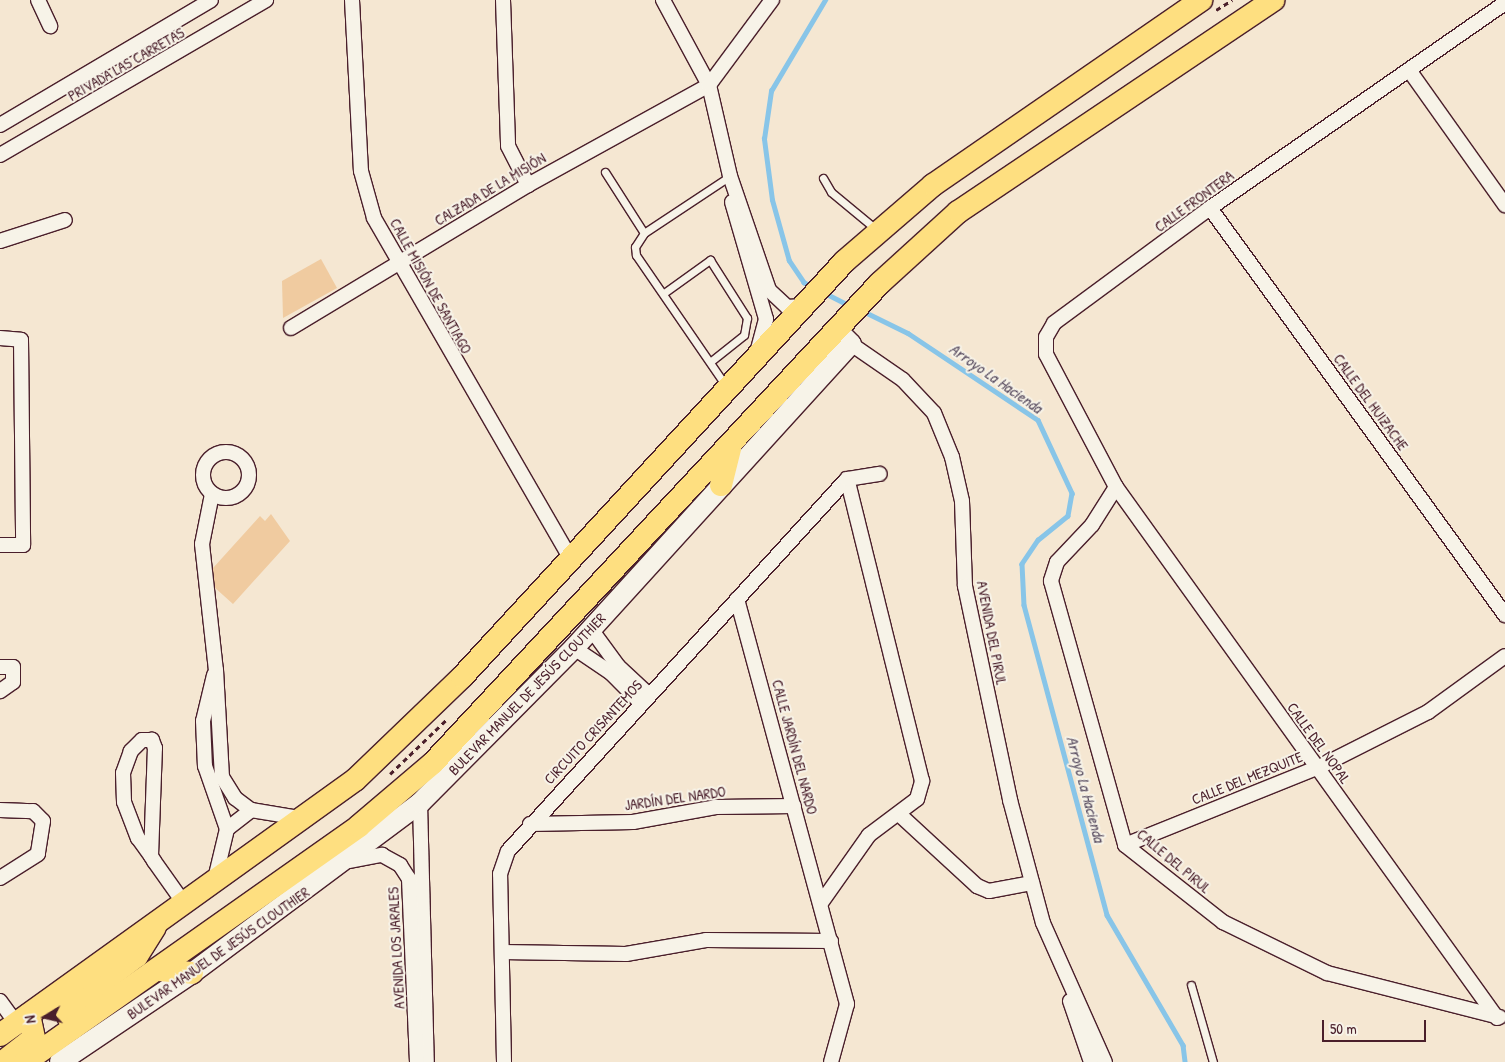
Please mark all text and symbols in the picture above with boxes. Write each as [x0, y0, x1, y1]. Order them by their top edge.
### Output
street label: PRIVADA LAS CARRETAS [65, 23, 187, 105]
street label: CALZADA DE LA MISIÓN [431, 149, 549, 229]
street label: CALLE FRONTERA [1151, 166, 1237, 236]
street label: CALLE MISIÓN DE SANTIAGO [386, 215, 476, 357]
water label: Arroyo La Hacienda [946, 339, 1046, 417]
street label: CALLE DEL HUIZACHE [1330, 350, 1412, 454]
street label: AVENIDA DEL PIRUL [973, 579, 1011, 687]
street label: BULEVAR MANUEL DE JESÚS CLOUTHIER [445, 609, 609, 779]
street label: CIRCUITO CRISANTEMOS [540, 676, 646, 788]
street label: CALLE JARDÍN DEL NARDO [768, 678, 822, 816]
street label: CALLE DEL NOPAL [1284, 699, 1354, 787]
water label: Arroyo La Hacienda [1063, 734, 1109, 844]
street label: CALLE DEL MEZQUITE [1189, 748, 1305, 808]
street label: JARDÍN DEL NARDO [623, 782, 727, 814]
street label: CALLE DEL PIRUL [1133, 825, 1215, 897]
street label: BULEVAR MANUEL DE JESÚS CLOUTHIER [123, 883, 313, 1023]
street label: AVENIDA LOS JARALES [384, 887, 408, 1009]
north arrow [20, 992, 70, 1042]
scale bar [1325, 1010, 1429, 1042]
text: N [20, 1014, 40, 1025]
text: 50 m [1330, 1018, 1357, 1039]

